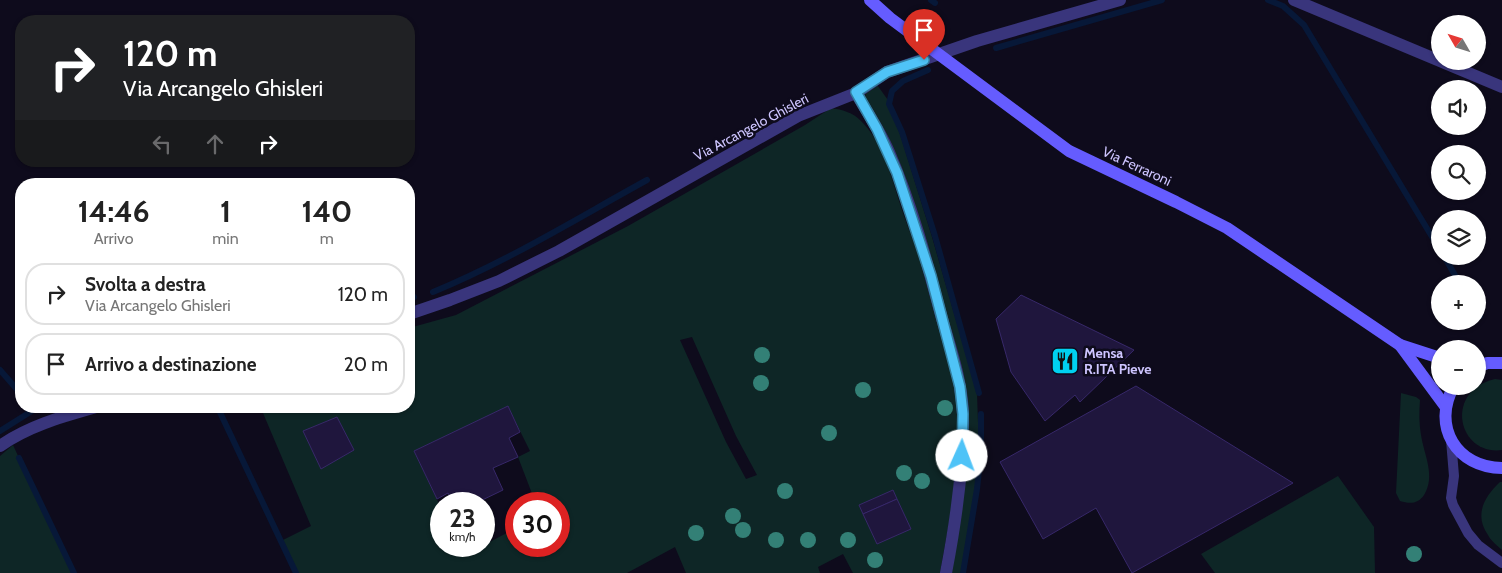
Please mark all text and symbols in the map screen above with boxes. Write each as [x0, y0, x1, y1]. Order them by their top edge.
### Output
pin [903, 9, 945, 60]
north arrow [1431, 15, 1486, 70]
map controls [1431, 15, 1486, 395]
icon: arrive [910, 16, 938, 44]
text: 120 m [123, 32, 217, 75]
icon: right [40, 35, 105, 100]
text: Via Arcangelo Ghisleri [123, 75, 323, 102]
button: sound [1431, 80, 1486, 135]
street label: Via Arcangelo Ghisleri [691, 89, 812, 165]
icon: left [148, 130, 176, 158]
icon: ahead [201, 130, 229, 158]
icon: right [254, 130, 282, 158]
street label: Via Ferraroni [1100, 142, 1174, 190]
button: search [1431, 145, 1486, 200]
text: 14:46 [78, 193, 150, 230]
text: 1 [220, 193, 231, 230]
text: 140 [301, 193, 352, 230]
button: layers [1431, 210, 1486, 265]
text: Arrivo [94, 229, 134, 248]
text: min [212, 229, 239, 248]
text: m [320, 229, 334, 248]
text: Svolta a destra [85, 273, 206, 296]
button: + [1431, 275, 1486, 330]
icon: right [42, 280, 70, 308]
text: 120 m [338, 283, 388, 306]
text: Via Arcangelo Ghisleri [85, 296, 231, 315]
button: − [1431, 340, 1486, 395]
place label: Mensa R.ITA Pieve [1084, 344, 1152, 378]
restaurant icon: Mensa R.ITA Pieve [1050, 346, 1080, 376]
icon: arrive [42, 350, 70, 378]
text: Arrivo a destinazione [85, 353, 256, 376]
text: 20 m [344, 353, 388, 376]
position arrow [935, 429, 987, 481]
speed limit sign: 30 [505, 492, 570, 557]
text: 23 [449, 503, 476, 533]
text: km/h [449, 529, 476, 544]

